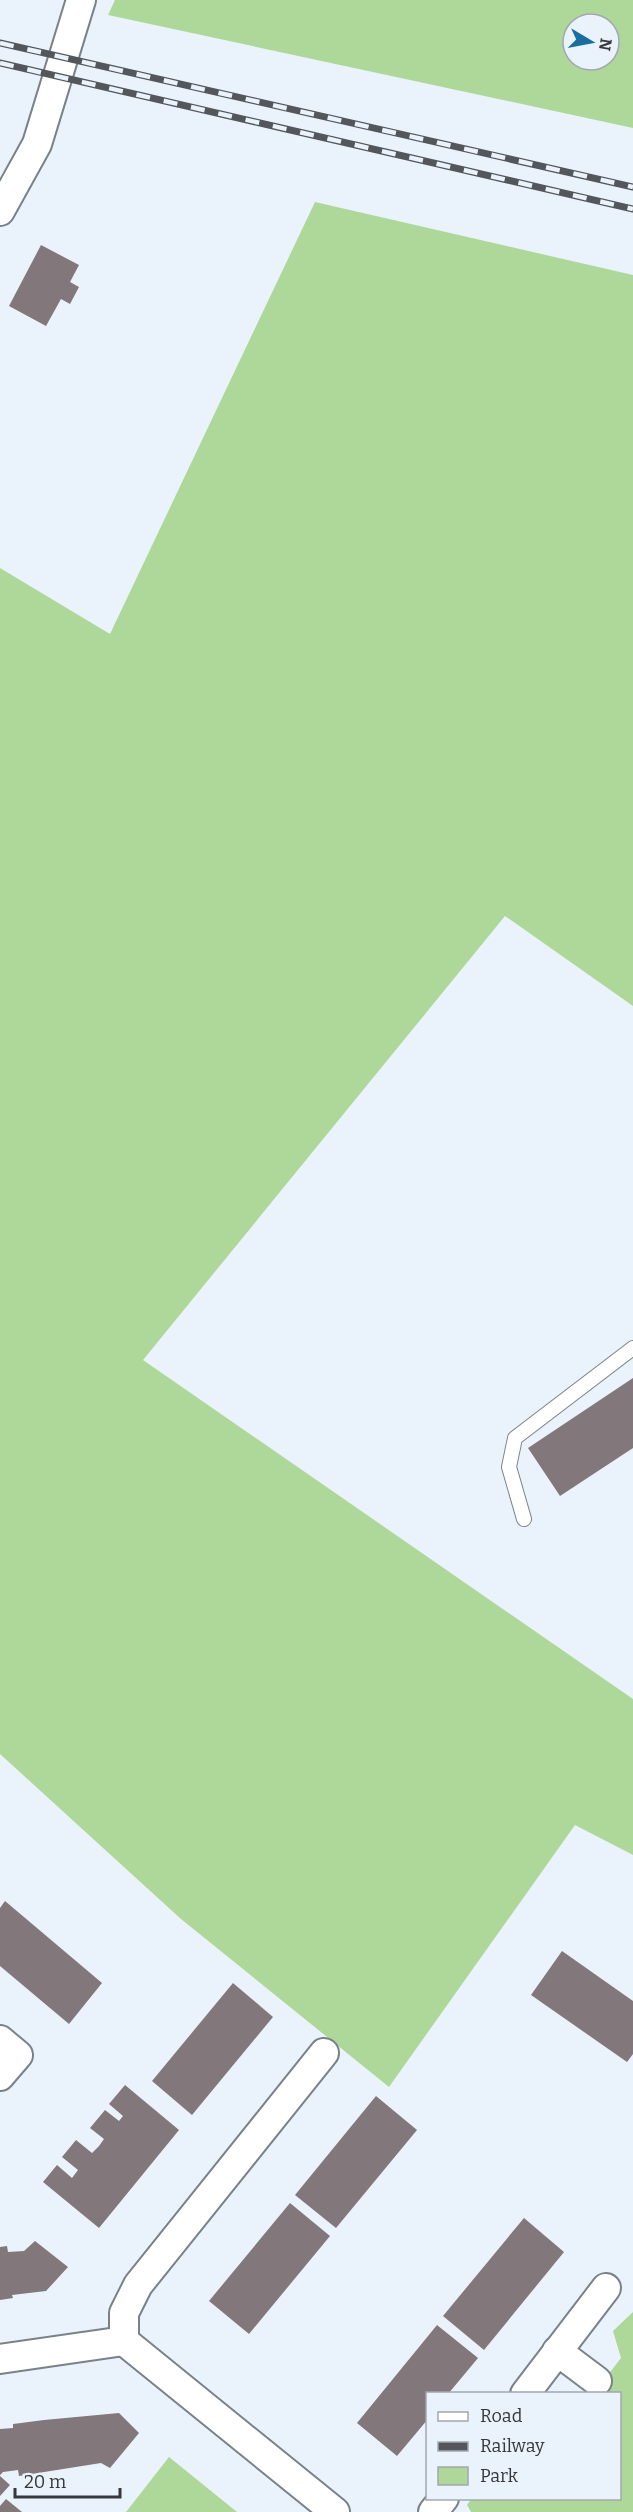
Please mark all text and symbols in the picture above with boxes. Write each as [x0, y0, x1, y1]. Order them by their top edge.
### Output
north arrow [561, 12, 621, 72]
text: N [595, 37, 616, 52]
legend [426, 2392, 621, 2500]
text: Road [480, 2405, 523, 2427]
text: Railway [480, 2435, 545, 2457]
scale bar [15, 2461, 120, 2499]
text: Park [480, 2465, 519, 2487]
text: 20 m [24, 2471, 66, 2493]

